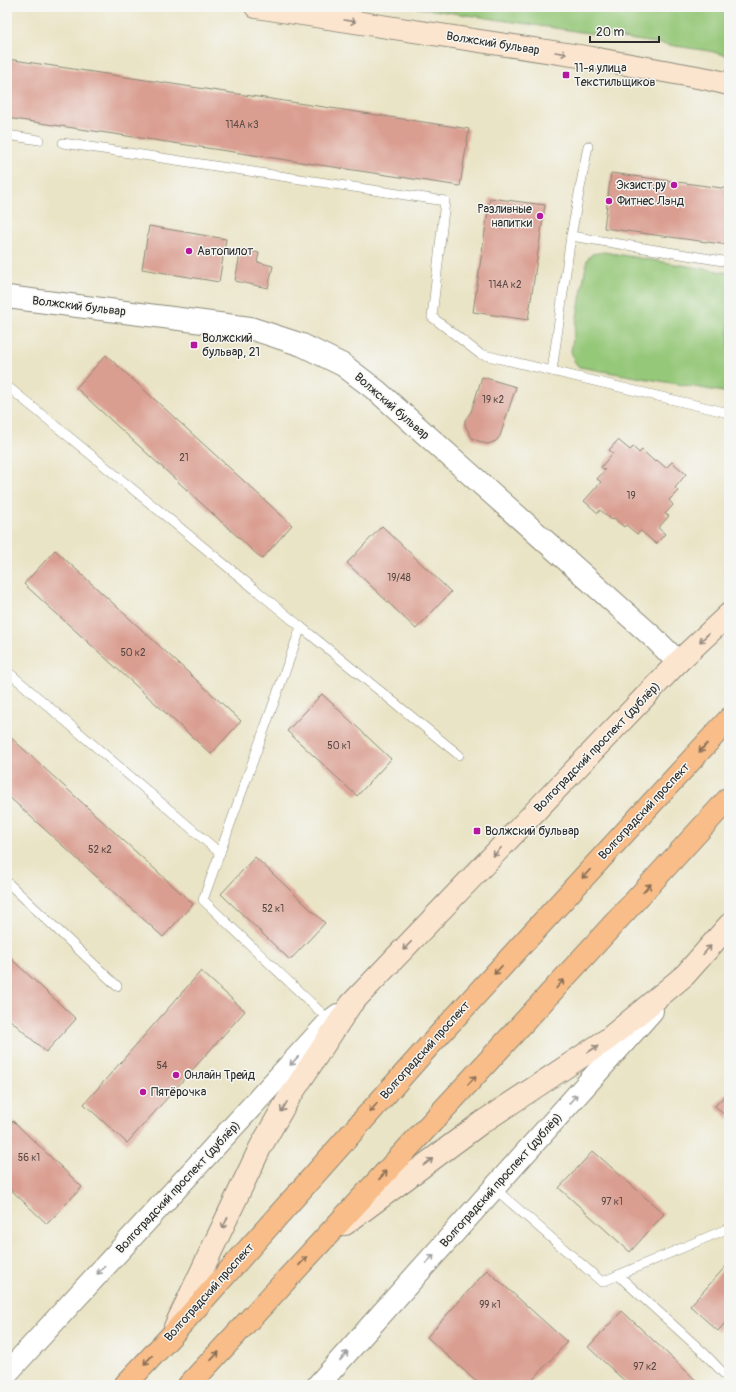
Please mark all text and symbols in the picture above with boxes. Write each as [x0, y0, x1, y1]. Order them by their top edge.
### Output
one-way arrow [343, 17, 356, 25]
scale bar [590, 18, 659, 44]
text: 20 m [596, 25, 625, 40]
street label: Волжский бульвар [445, 29, 541, 58]
one-way arrow [554, 49, 567, 57]
place label: 11-я улица Текстильщиков [574, 61, 655, 90]
marker: 11-я улица Текстильщиков [561, 70, 571, 80]
house number: 114А к3 [225, 119, 259, 131]
place label: Экзист.ру [616, 178, 666, 193]
marker: Экзист.ру [669, 180, 679, 190]
place label: Фитнес Лэнд [617, 194, 685, 209]
marker: Фитнес Лэнд [604, 196, 614, 206]
place label: Разливные напитки [477, 202, 533, 231]
marker: Разливные напитки [535, 211, 545, 221]
place label: Автопилот [197, 244, 253, 259]
marker: Автопилот [184, 246, 194, 256]
house number: 114А к2 [488, 279, 522, 291]
street label: Волжский бульвар [31, 293, 127, 320]
place label: Волжский бульвар, 21 [202, 331, 260, 360]
marker: Волжский бульвар, 21 [189, 340, 199, 350]
street label: Волжский бульвар [351, 370, 432, 443]
house number: 19 к2 [482, 394, 504, 406]
house number: 21 [179, 452, 189, 464]
house number: 19 [626, 490, 636, 502]
house number: 19/48 [387, 572, 411, 584]
one-way arrow [699, 633, 709, 643]
house number: 50 к2 [120, 647, 146, 659]
street label: Волгоградский проспект (дублёр) [531, 679, 663, 815]
house number: 50 к1 [327, 740, 351, 752]
one-way arrow [698, 742, 707, 753]
street label: Волгоградский проспект [595, 760, 693, 862]
place label: Волжский бульвар [485, 824, 580, 839]
marker: Волжский бульвар [472, 826, 482, 836]
house number: 52 к2 [88, 844, 112, 856]
one-way arrow [492, 847, 502, 857]
one-way arrow [581, 869, 591, 879]
one-way arrow [642, 883, 652, 893]
house number: 52 к1 [262, 903, 284, 915]
one-way arrow [402, 941, 412, 951]
one-way arrow [702, 945, 711, 955]
one-way arrow [494, 965, 503, 975]
one-way arrow [555, 978, 564, 989]
street label: Волгоградский проспект [377, 998, 473, 1103]
one-way arrow [587, 1045, 598, 1053]
one-way arrow [289, 1056, 298, 1066]
house number: 54 [156, 1060, 168, 1072]
place label: Онлайн Трейд [184, 1068, 256, 1083]
marker: Онлайн Трейд [171, 1070, 181, 1080]
one-way arrow [467, 1075, 476, 1085]
place label: Пятёрочка [151, 1085, 207, 1100]
marker: Пятёрочка [138, 1087, 148, 1097]
one-way arrow [568, 1094, 578, 1104]
one-way arrow [280, 1101, 288, 1113]
one-way arrow [369, 1103, 378, 1113]
street label: Волгоградский проспект (дублёр) [437, 1110, 566, 1251]
street label: Волгоградский проспект (дублёр) [113, 1118, 244, 1257]
house number: 56 к1 [18, 1152, 40, 1164]
one-way arrow [423, 1158, 434, 1167]
one-way arrow [378, 1170, 388, 1180]
house number: 97 к1 [601, 1196, 623, 1208]
one-way arrow [221, 1216, 228, 1228]
street label: Волгоградский проспект [161, 1240, 257, 1345]
one-way arrow [426, 1253, 435, 1264]
one-way arrow [298, 1256, 307, 1266]
one-way arrow [97, 1265, 106, 1275]
house number: 99 к1 [479, 1299, 501, 1311]
one-way arrow [210, 1351, 220, 1361]
one-way arrow [339, 1351, 348, 1361]
one-way arrow [143, 1355, 153, 1365]
house number: 97 к2 [633, 1361, 657, 1373]

